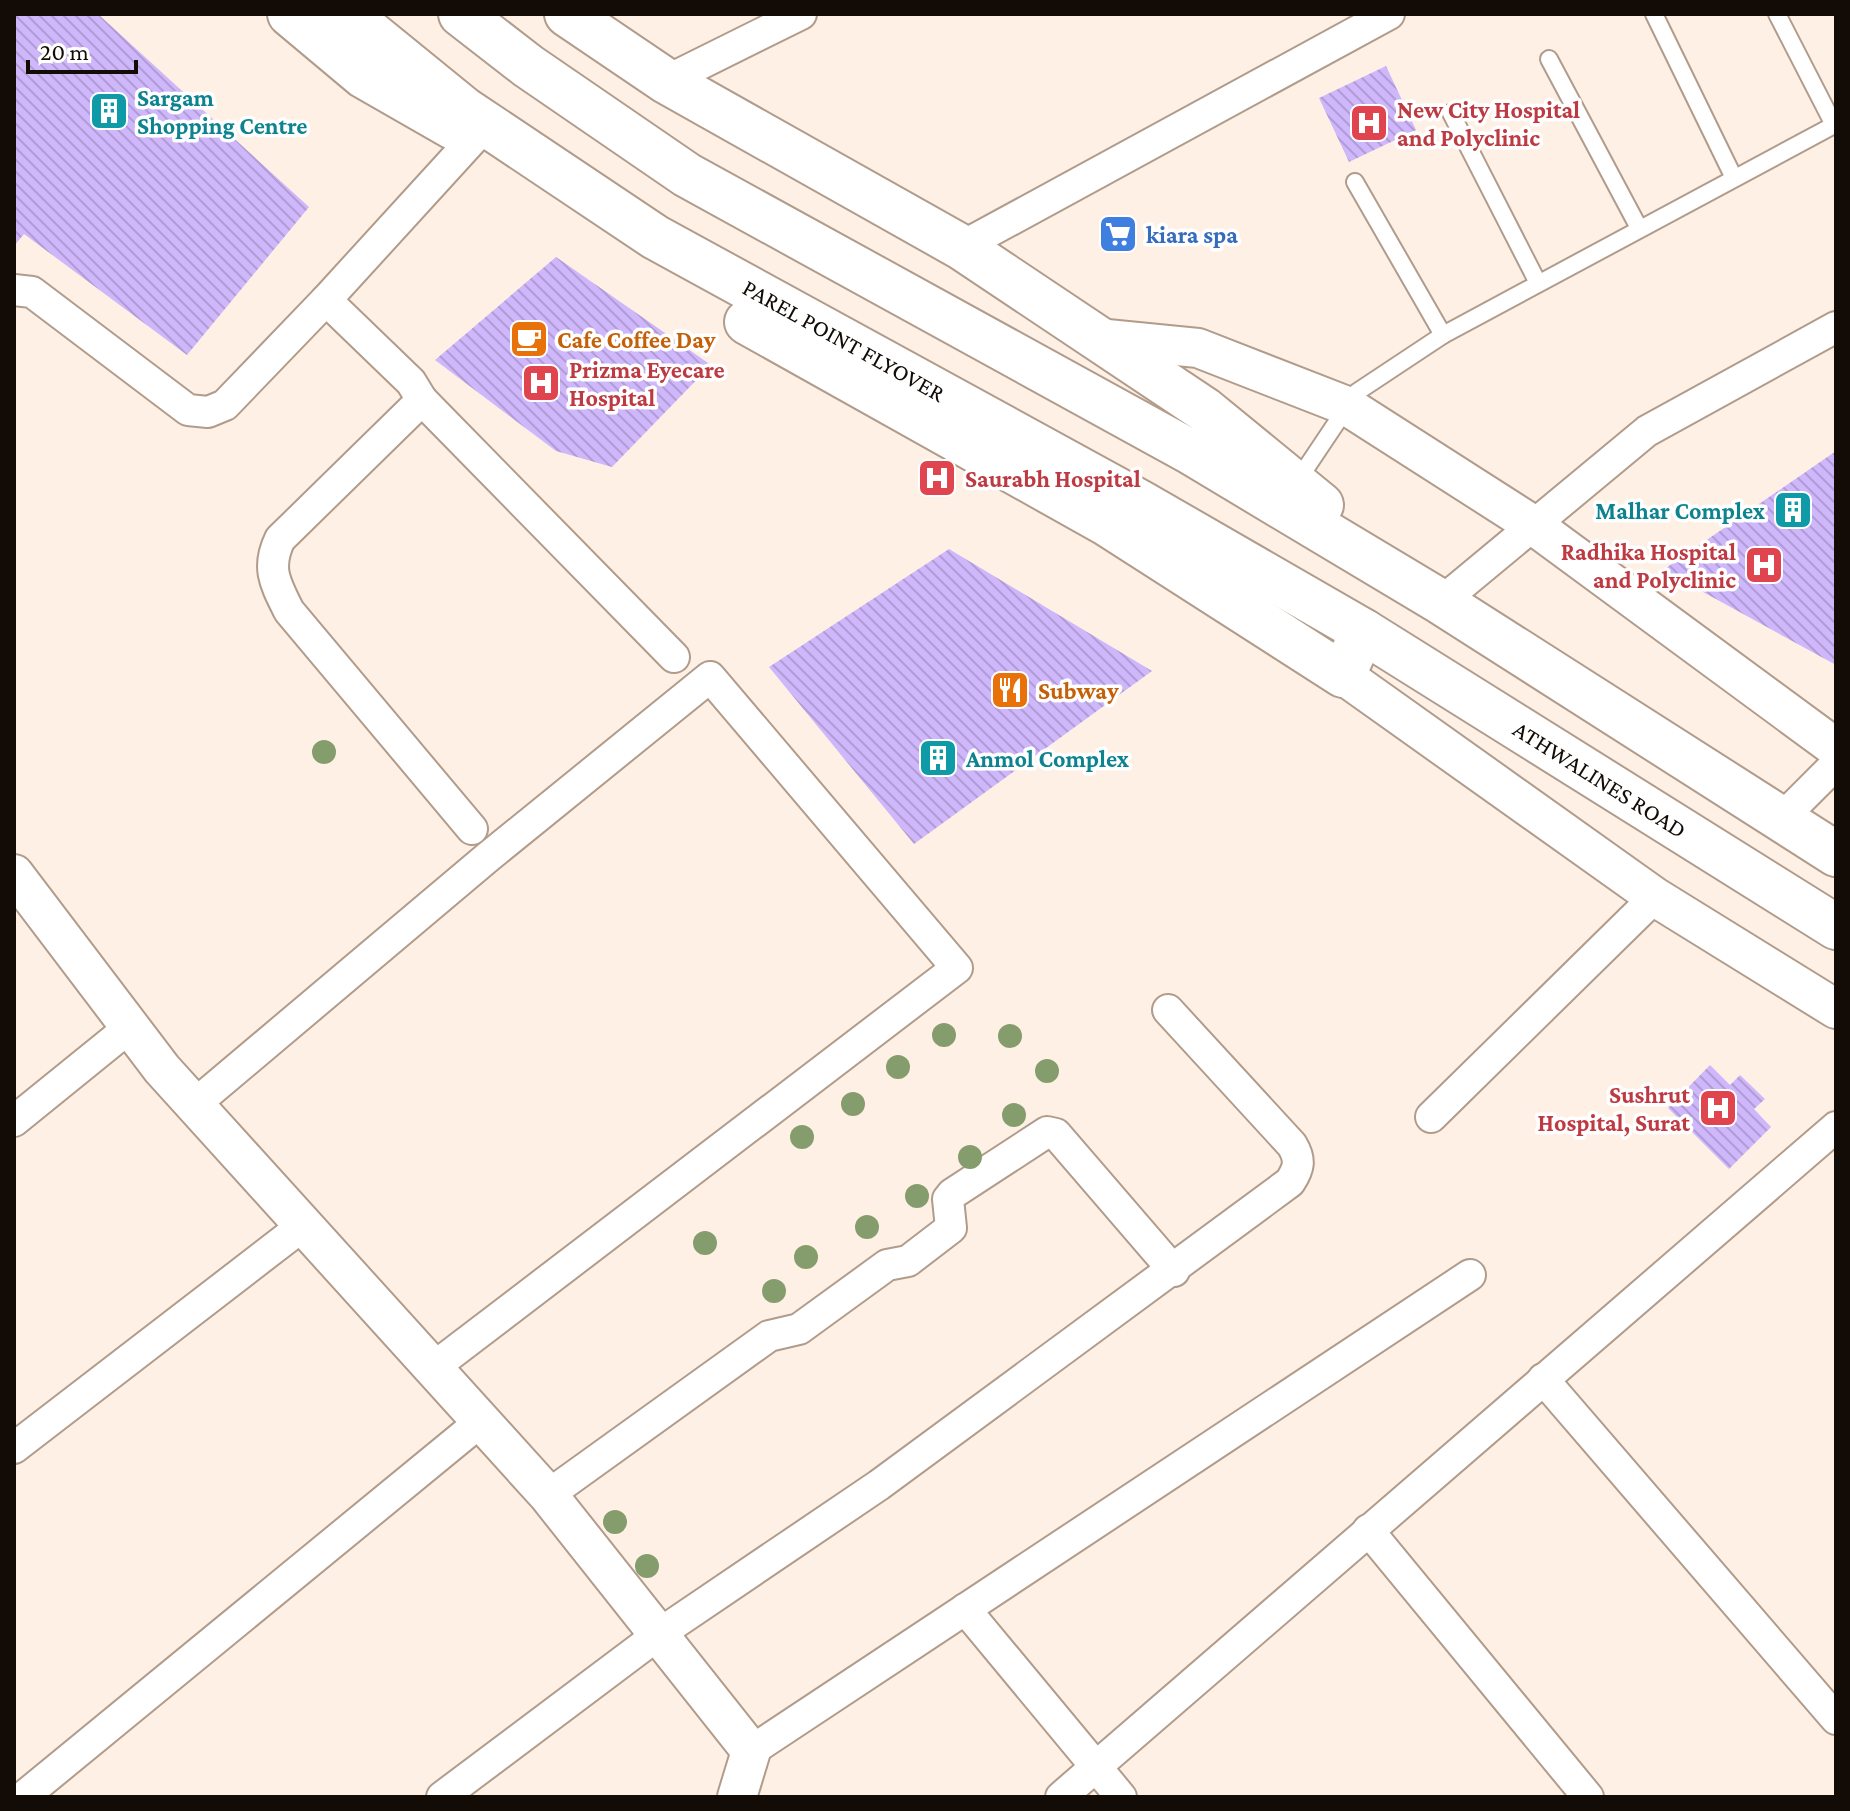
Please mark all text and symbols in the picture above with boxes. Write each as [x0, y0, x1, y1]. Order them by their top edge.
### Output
scale bar [28, 24, 136, 74]
text: 20 m [40, 38, 89, 65]
place label: Sargam Shopping Centre [137, 84, 307, 139]
building icon: Sargam Shopping Centre [88, 90, 130, 132]
place label: New City Hospital and Polyclinic [1397, 96, 1580, 151]
hospital icon: New City Hospital and Polyclinic [1348, 102, 1390, 144]
supermarket icon: kiara spa [1097, 213, 1139, 255]
place label: kiara spa [1146, 221, 1238, 248]
street label: PAREL POINT FLYOVER [738, 273, 950, 407]
cafe icon: Cafe Coffee Day [508, 318, 550, 360]
place label: Cafe Coffee Day [557, 326, 716, 353]
place label: Prizma Eyecare Hospital [569, 356, 725, 411]
hospital icon: Prizma Eyecare Hospital [520, 362, 562, 404]
hospital icon: Saurabh Hospital [916, 457, 958, 499]
place label: Saurabh Hospital [965, 465, 1141, 492]
building icon: Malhar Complex [1772, 489, 1814, 531]
place label: Malhar Complex [1595, 497, 1766, 524]
place label: Radhika Hospital and Polyclinic [1561, 538, 1736, 593]
hospital icon: Radhika Hospital and Polyclinic [1743, 544, 1785, 586]
restaurant icon: Subway [989, 669, 1031, 711]
place label: Subway [1038, 677, 1119, 704]
street label: ATHWALINES ROAD [1509, 715, 1691, 843]
building icon: Anmol Complex [917, 737, 959, 779]
place label: Anmol Complex [965, 745, 1130, 772]
place label: Sushrut Hospital, Surat [1537, 1081, 1690, 1137]
hospital icon: Sushrut Hospital, Surat [1697, 1087, 1739, 1129]

